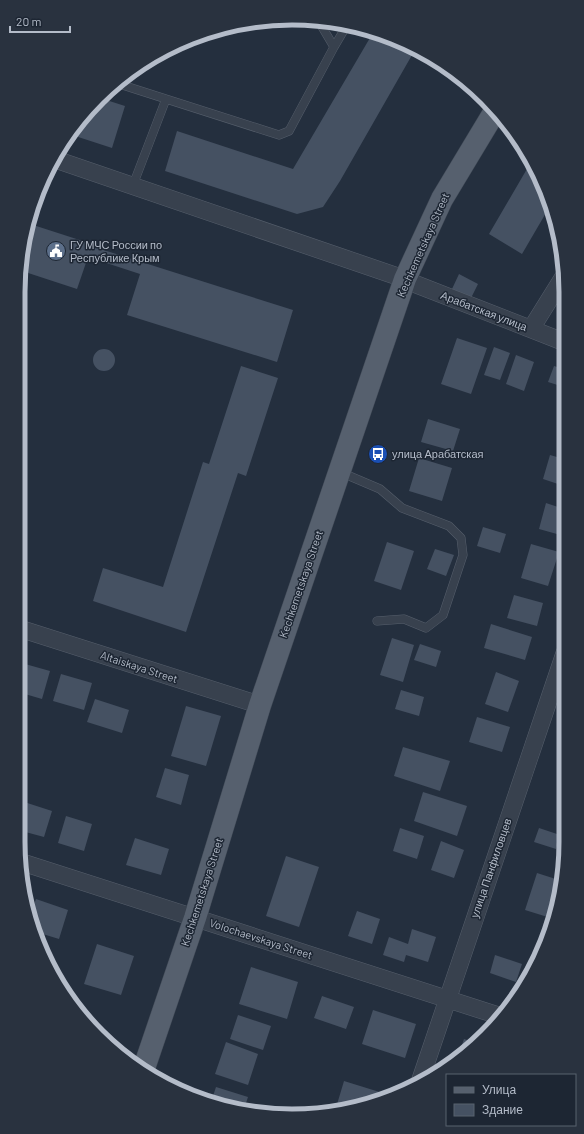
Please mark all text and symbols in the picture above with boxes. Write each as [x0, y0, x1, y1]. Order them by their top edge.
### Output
scale bar [10, 8, 70, 34]
text: 20 m [16, 14, 42, 28]
street label: Kechkemetskaya Street [394, 190, 451, 299]
place label: ГУ МЧС России по Республике Крым [70, 238, 162, 264]
public building icon: ГУ МЧС России по Республике Крым [45, 240, 67, 262]
street label: Арабатская улица [439, 288, 530, 333]
bus stop icon: улица Арабатская [367, 443, 389, 465]
place label: улица Арабатская [392, 447, 484, 460]
street label: Kechkemetskaya Street [276, 528, 325, 639]
street label: Altaiskaya Street [99, 648, 180, 685]
street label: улица Панфиловцев [467, 816, 514, 919]
street label: Kechkemetskaya Street [178, 836, 225, 948]
street label: Volochaevskaya Street [208, 916, 314, 961]
legend [446, 1074, 576, 1126]
text: Улица [482, 1082, 516, 1097]
text: Здание [482, 1102, 523, 1117]

